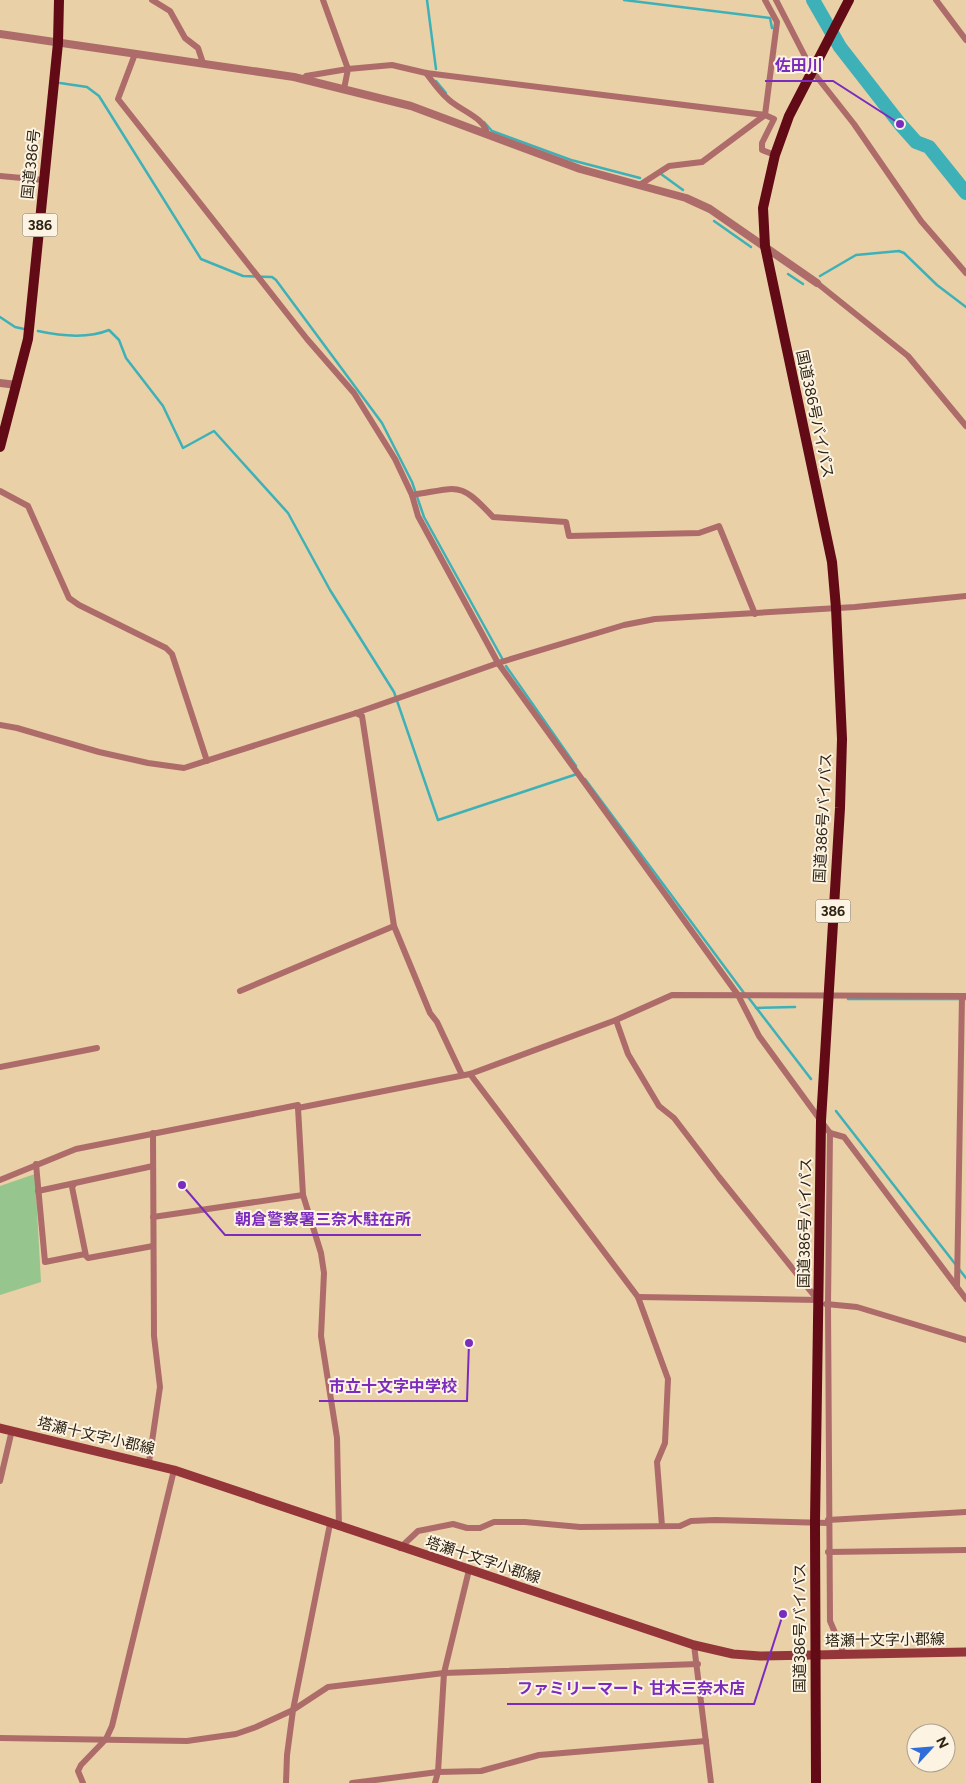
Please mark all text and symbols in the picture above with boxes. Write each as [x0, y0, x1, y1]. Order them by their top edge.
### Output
callout: 佐田川 [765, 50, 833, 81]
text: 佐田川 [774, 56, 823, 75]
street label: 国道386号 [18, 128, 44, 200]
road number: 386 [22, 214, 58, 236]
street label: 国道386号バイパス [793, 348, 837, 480]
street label: 国道386号バイパス [811, 752, 835, 884]
road number: 386 [816, 899, 850, 922]
street label: 国道386号バイパス [795, 1158, 815, 1288]
callout: 朝倉警察署三奈木駐在所 [225, 1204, 421, 1235]
text: 朝倉警察署三奈木駐在所 [235, 1210, 411, 1229]
callout: 市立十文字中学校 [319, 1370, 467, 1401]
text: 市立十文字中学校 [329, 1377, 457, 1396]
street label: 塔瀬十文字小郡線 [36, 1414, 156, 1458]
street label: 塔瀬十文字小郡線 [423, 1533, 543, 1587]
street label: 国道386号バイパス [791, 1563, 809, 1693]
street label: 塔瀬十文字小郡線 [825, 1630, 945, 1650]
callout: ファミリーマート 甘木三奈木店 [507, 1673, 754, 1704]
text: ファミリーマート 甘木三奈木店 [517, 1679, 745, 1698]
north arrow [906, 1723, 956, 1773]
text: N [932, 1734, 952, 1751]

